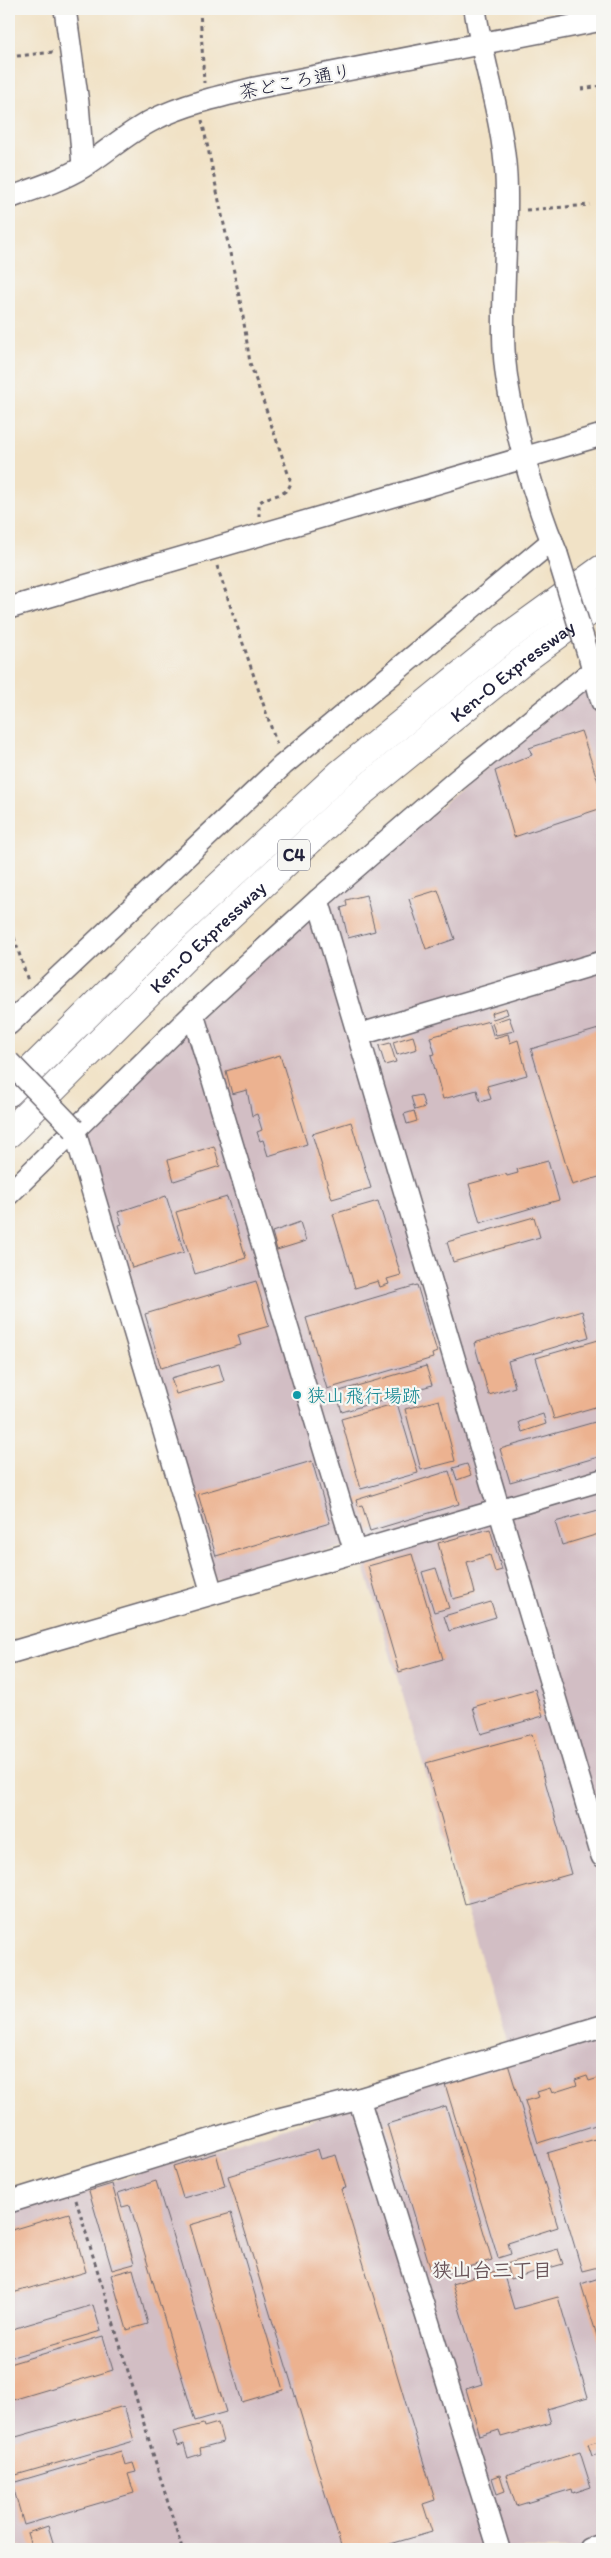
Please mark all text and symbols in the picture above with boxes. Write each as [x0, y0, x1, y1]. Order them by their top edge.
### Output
street label: 茶どころ通り [237, 59, 353, 104]
street label: Ken-O Expressway [446, 615, 579, 727]
road number: C4 [278, 840, 310, 870]
street label: Ken-O Expressway [145, 876, 271, 998]
place label: 狭山飛行場跡 [307, 1384, 421, 1407]
marker: 狭山飛行場跡 [291, 1389, 303, 1401]
district label: 狭山台三丁目 [432, 2258, 552, 2282]

